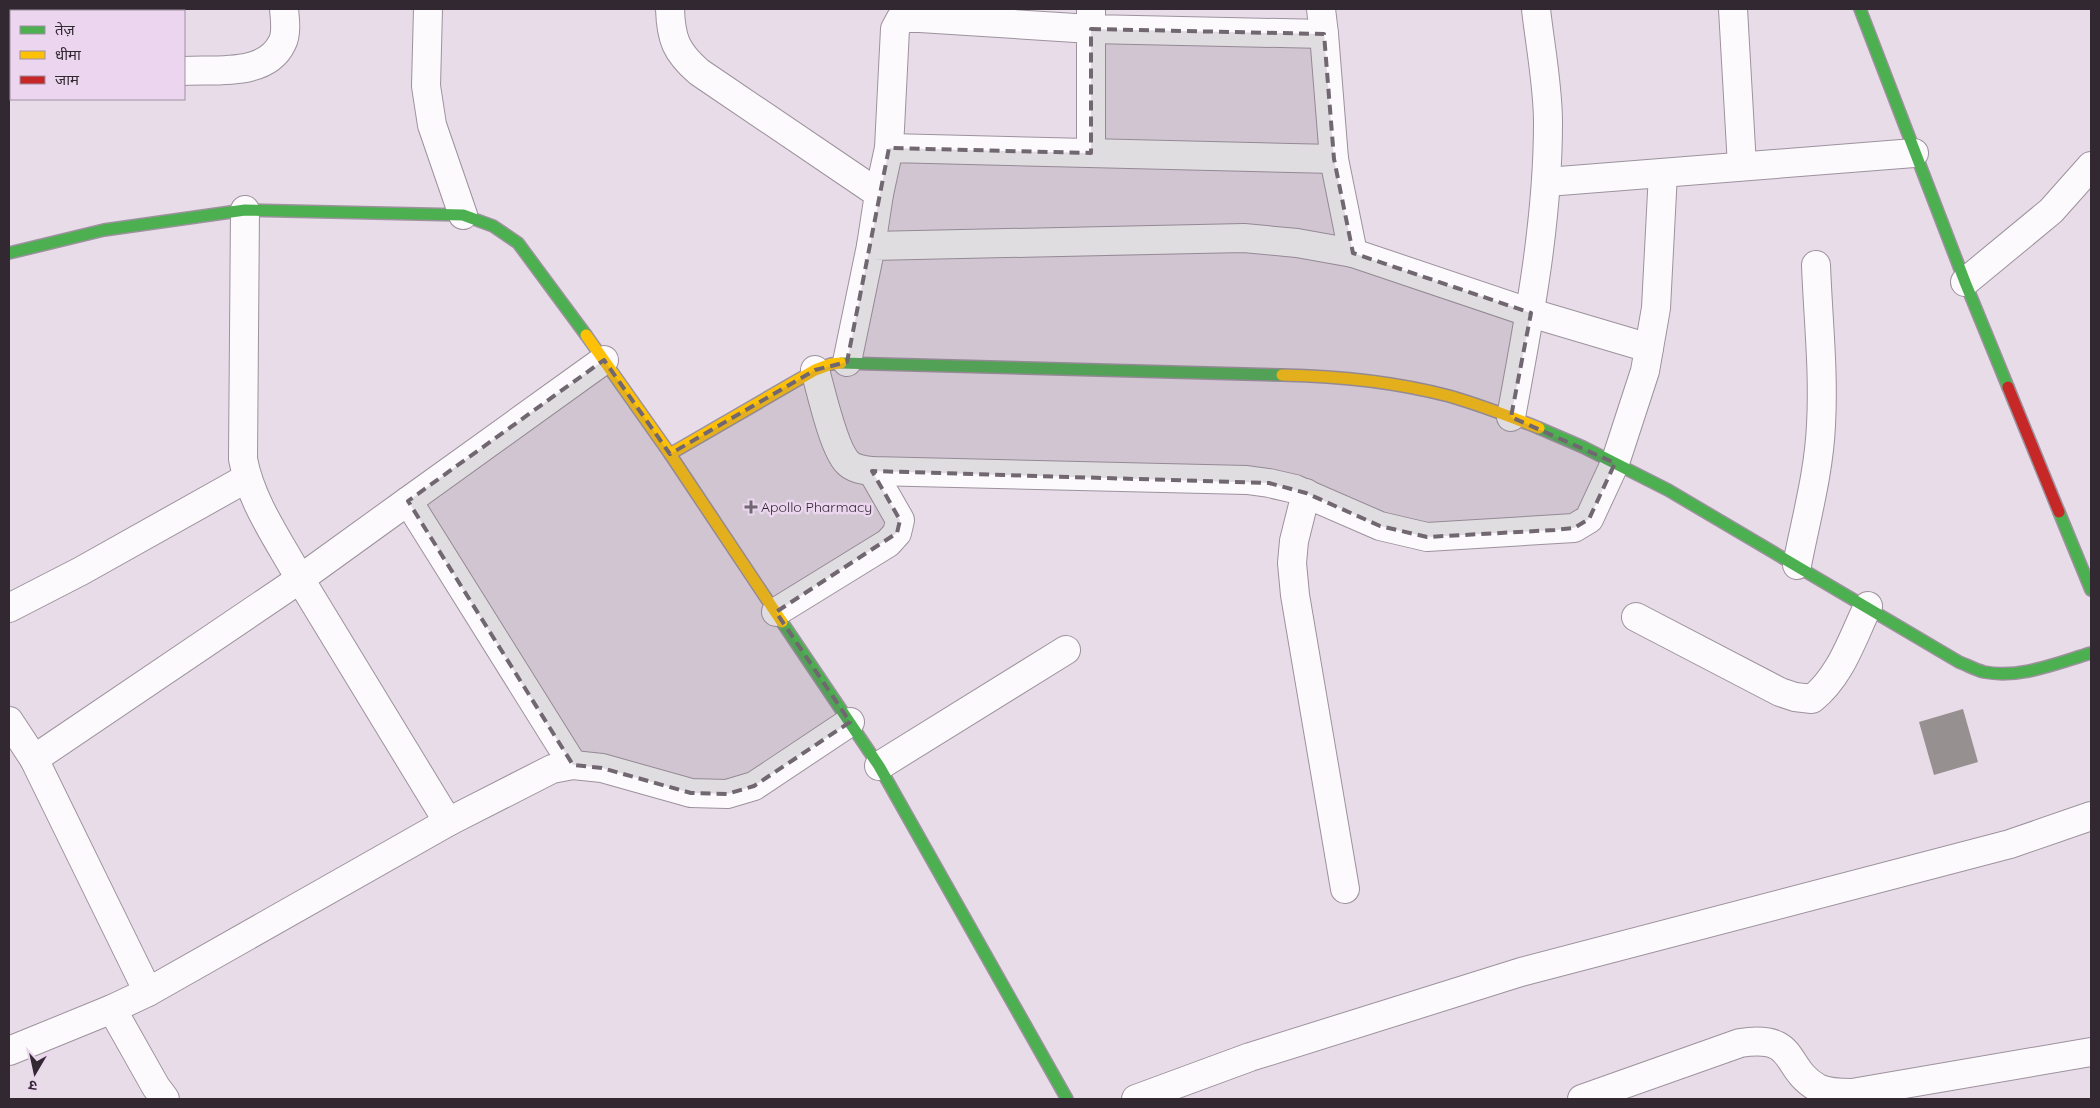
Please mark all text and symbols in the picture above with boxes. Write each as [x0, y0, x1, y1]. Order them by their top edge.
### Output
legend [10, 10, 185, 100]
text: तेज़ [55, 20, 76, 39]
text: धीमा [55, 45, 82, 64]
text: जाम [55, 70, 80, 89]
place label: Apollo Pharmacy [761, 498, 872, 516]
marker: Apollo Pharmacy [745, 501, 757, 513]
north arrow [10, 1048, 60, 1098]
text: उ [27, 1076, 38, 1095]

